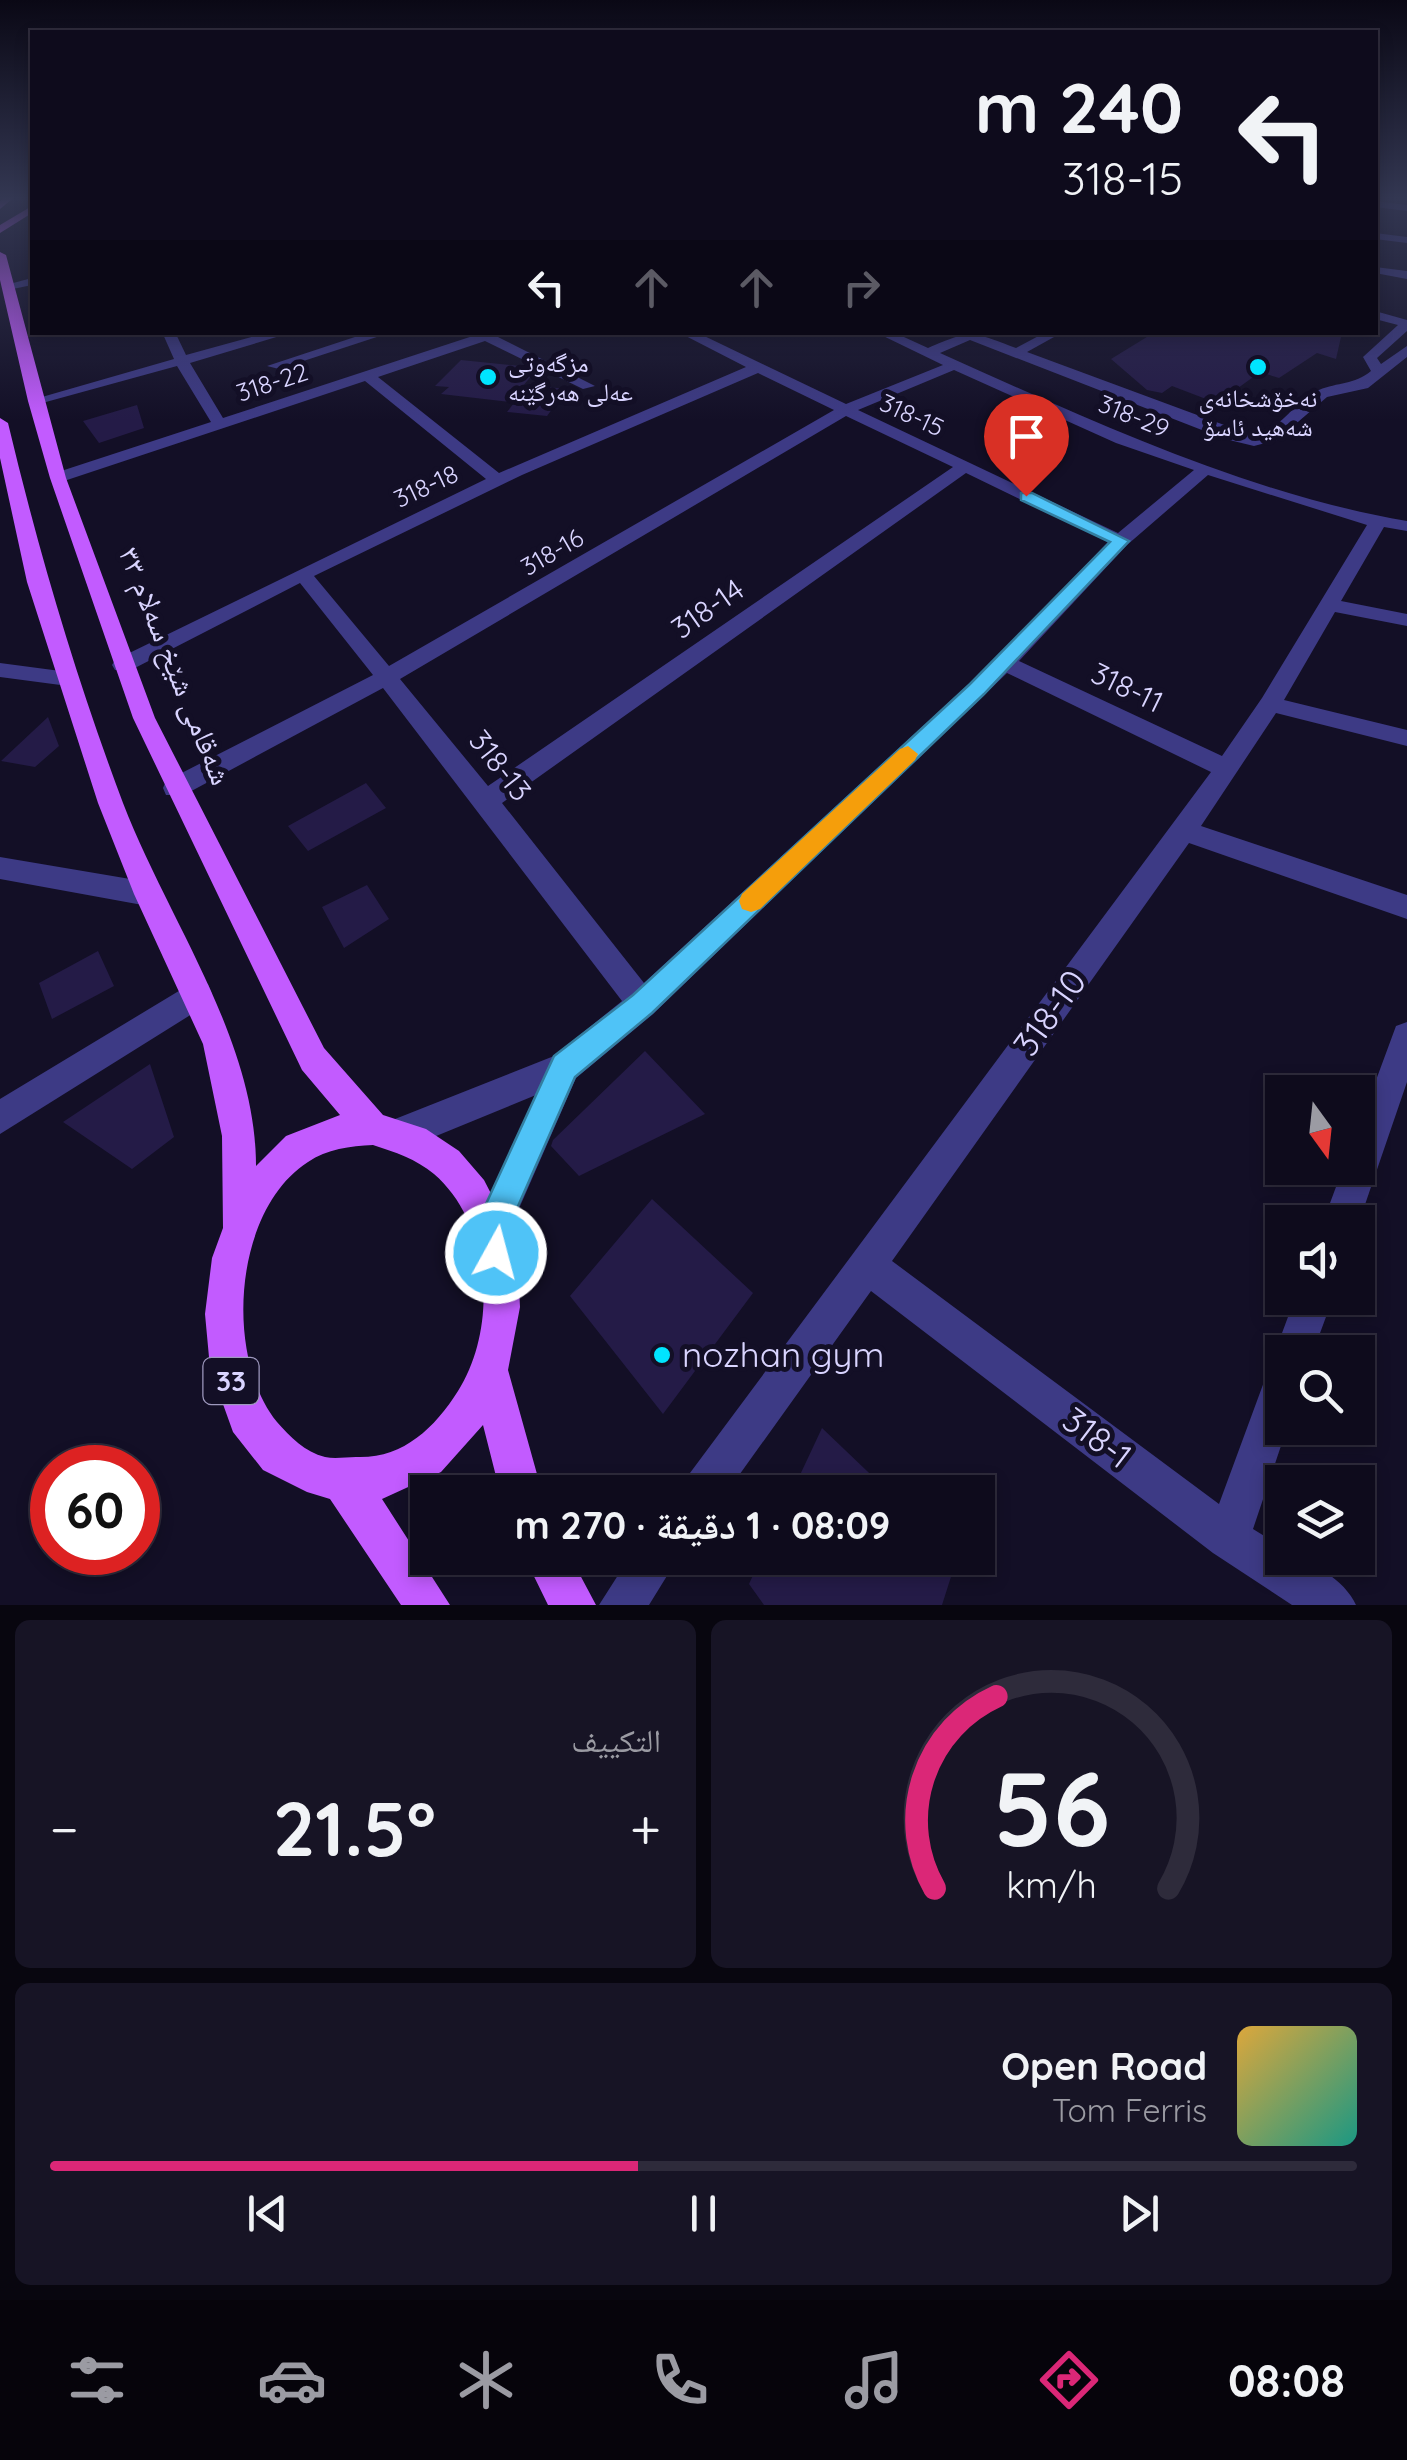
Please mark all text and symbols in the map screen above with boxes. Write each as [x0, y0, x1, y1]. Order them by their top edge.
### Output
text: 240 m [975, 63, 1183, 151]
icon: left [1218, 70, 1348, 200]
text: 318-15 [1062, 150, 1183, 206]
icon: left [519, 260, 574, 315]
icon: ahead [624, 260, 679, 315]
icon: ahead [729, 260, 784, 315]
icon: right [834, 260, 889, 315]
place label: مزگەوتی عەلی هەرگێنە [508, 347, 633, 408]
street label: 318-22 [232, 355, 311, 408]
marker: نەخۆشخانەی شەهید ئاسۆ [1247, 356, 1269, 378]
marker: مزگەوتی عەلی هەرگێنە [477, 366, 499, 388]
place label: نەخۆشخانەی شەهید ئاسۆ [1199, 382, 1317, 442]
street label: 318-15 [875, 386, 949, 443]
street label: 318-29 [1094, 387, 1174, 444]
pin [984, 394, 1069, 497]
icon: arrive [999, 409, 1054, 464]
street label: 318-18 [389, 457, 463, 514]
street label: 318-16 [515, 521, 589, 582]
street label: شەقامی شێخ سەلام ٣٣ [110, 541, 241, 791]
street label: 318-14 [664, 570, 751, 647]
street label: 318-11 [1085, 653, 1170, 721]
street label: 318-13 [461, 722, 540, 809]
street label: 318-10 [1003, 961, 1095, 1064]
north arrow [1265, 1075, 1375, 1185]
map controls [1265, 1075, 1375, 1575]
position arrow [444, 1201, 548, 1305]
button: sound [1265, 1205, 1375, 1315]
place label: nozhan gym [682, 1332, 884, 1376]
button: search [1265, 1335, 1375, 1445]
marker: nozhan gym [651, 1344, 673, 1366]
road number: 33 [204, 1358, 258, 1404]
street label: 318-1 [1054, 1397, 1141, 1477]
speed limit sign: 60 [30, 1445, 160, 1575]
button: layers [1265, 1465, 1375, 1575]
text: 08:09 · 1 دقيقة · 270 m [515, 1501, 890, 1549]
text: التكييف [571, 1720, 661, 1760]
text: 56 [993, 1742, 1110, 1872]
text: 21.5° [273, 1781, 436, 1875]
text: − [50, 1794, 79, 1863]
text: + [630, 1794, 661, 1863]
text: km/h [1006, 1862, 1097, 1907]
text: Open Road [1001, 2042, 1207, 2090]
text: Tom Ferris [1052, 2090, 1207, 2130]
icon: previous [240, 2186, 295, 2241]
icon: pause [676, 2186, 731, 2241]
icon: next [1112, 2186, 1167, 2241]
icon: filters [62, 2345, 132, 2415]
icon: car [257, 2345, 327, 2415]
icon: climate [451, 2345, 521, 2415]
icon: phone [645, 2345, 715, 2415]
icon: music [839, 2345, 909, 2415]
icon: directions [1034, 2345, 1104, 2415]
text: 08:08 [1228, 2352, 1345, 2408]

